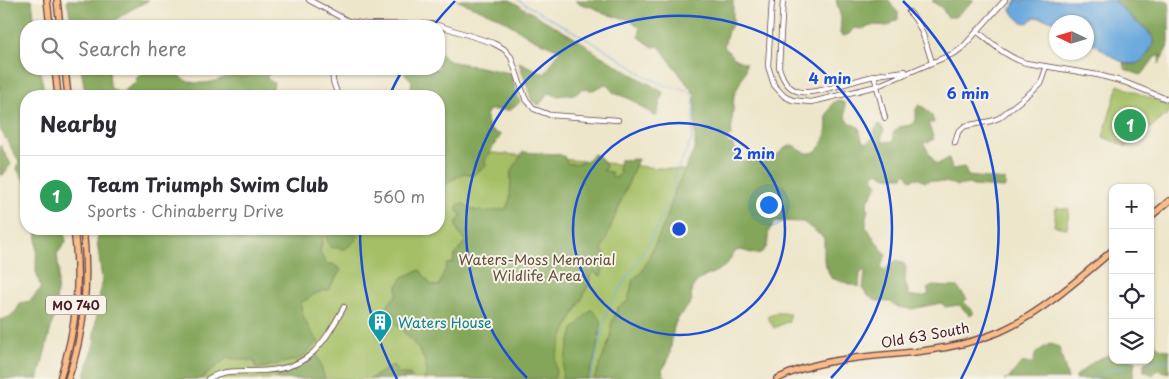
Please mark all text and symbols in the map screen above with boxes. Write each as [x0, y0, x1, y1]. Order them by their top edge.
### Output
north arrow [1049, 15, 1094, 60]
search box [20, 20, 445, 75]
icon: search [38, 34, 66, 62]
text: Search here [78, 34, 187, 62]
text: 4 min [809, 66, 851, 89]
text: 6 min [947, 81, 989, 104]
pin: 1 [1114, 106, 1146, 144]
text: Nearby [40, 107, 117, 139]
text: 2 min [733, 141, 775, 164]
text: Team Triumph Swim Club [87, 170, 329, 198]
text: 1 [52, 184, 60, 208]
text: 560 m [373, 184, 425, 208]
map controls [1109, 184, 1154, 364]
button: + [1109, 184, 1154, 229]
your location [756, 192, 782, 218]
text: Sports · Chinaberry Drive [87, 198, 284, 222]
centre of rings [670, 220, 688, 238]
button: − [1109, 229, 1154, 274]
park label: Waters-Moss Memorial Wildlife Area [459, 249, 615, 286]
button: locate [1109, 274, 1154, 319]
road number: MO 740 [46, 296, 106, 314]
building icon: Waters House [367, 309, 393, 343]
place label: Waters House [398, 312, 492, 333]
street label: Old 63 South [879, 317, 971, 353]
button: layers [1109, 319, 1154, 364]

